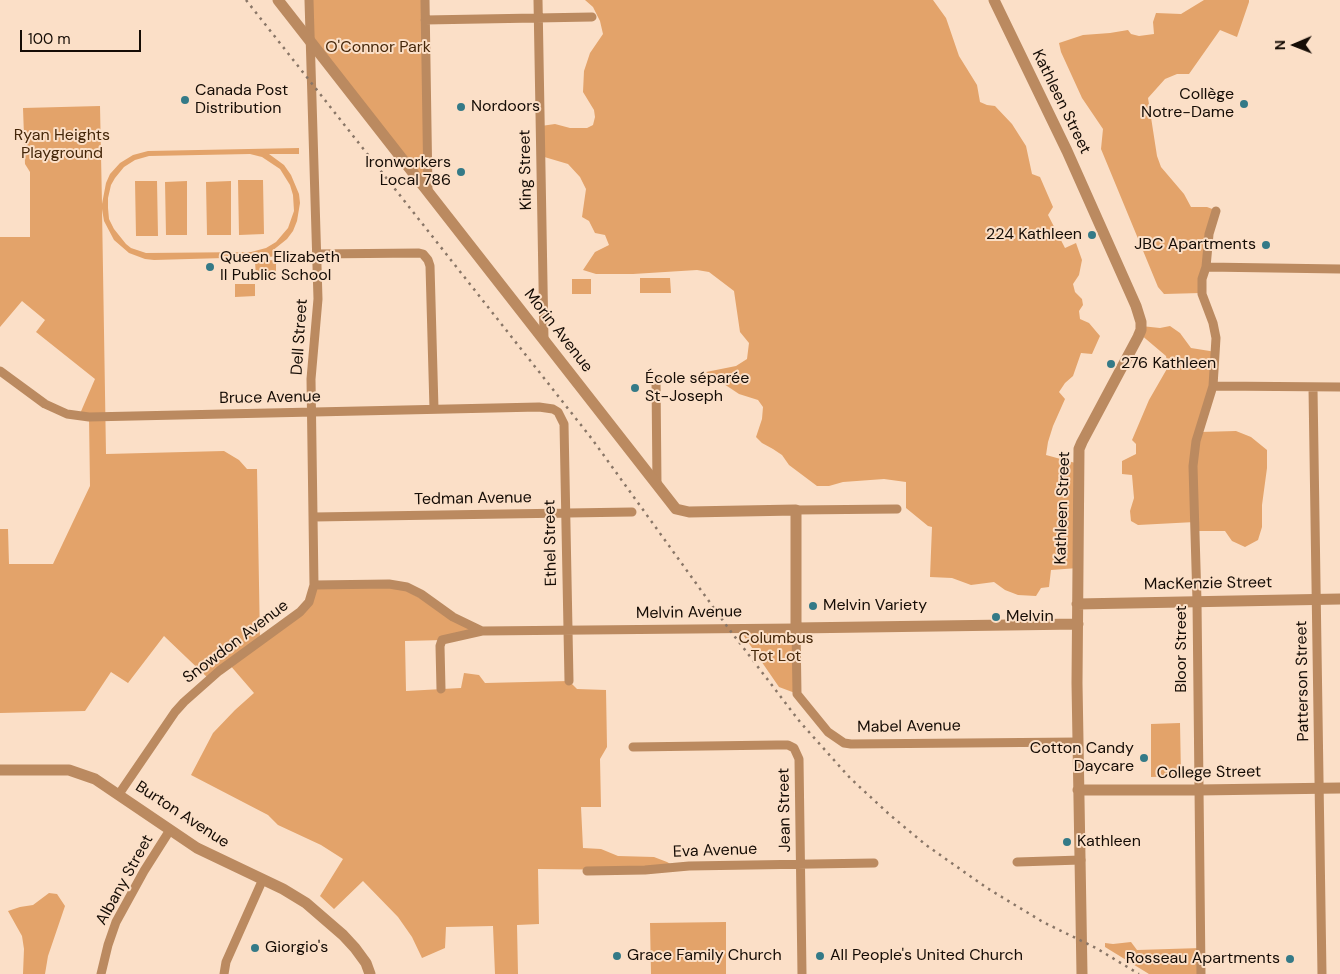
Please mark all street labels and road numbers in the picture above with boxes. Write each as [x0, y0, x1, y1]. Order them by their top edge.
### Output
street label: Kathleen Street [1028, 47, 1094, 157]
street label: King Street [516, 129, 536, 211]
street label: Morin Avenue [519, 285, 597, 377]
street label: Dell Street [288, 298, 312, 376]
street label: Bruce Avenue [219, 388, 321, 408]
street label: Kathleen Street [1051, 451, 1075, 565]
street label: Tedman Avenue [414, 488, 532, 510]
street label: Ethel Street [541, 499, 561, 587]
street label: MacKenzie Street [1144, 573, 1272, 595]
street label: Snowdon Avenue [180, 596, 292, 688]
street label: Melvin Avenue [636, 602, 742, 624]
street label: Bloor Street [1172, 605, 1192, 693]
street label: Patterson Street [1292, 620, 1314, 742]
street label: Mabel Avenue [857, 716, 961, 738]
street label: College Street [1157, 762, 1261, 784]
street label: Jean Street [775, 768, 795, 852]
street label: Burton Avenue [131, 778, 233, 852]
street label: Albany Street [92, 831, 158, 929]
street label: Eva Avenue [672, 840, 758, 862]

